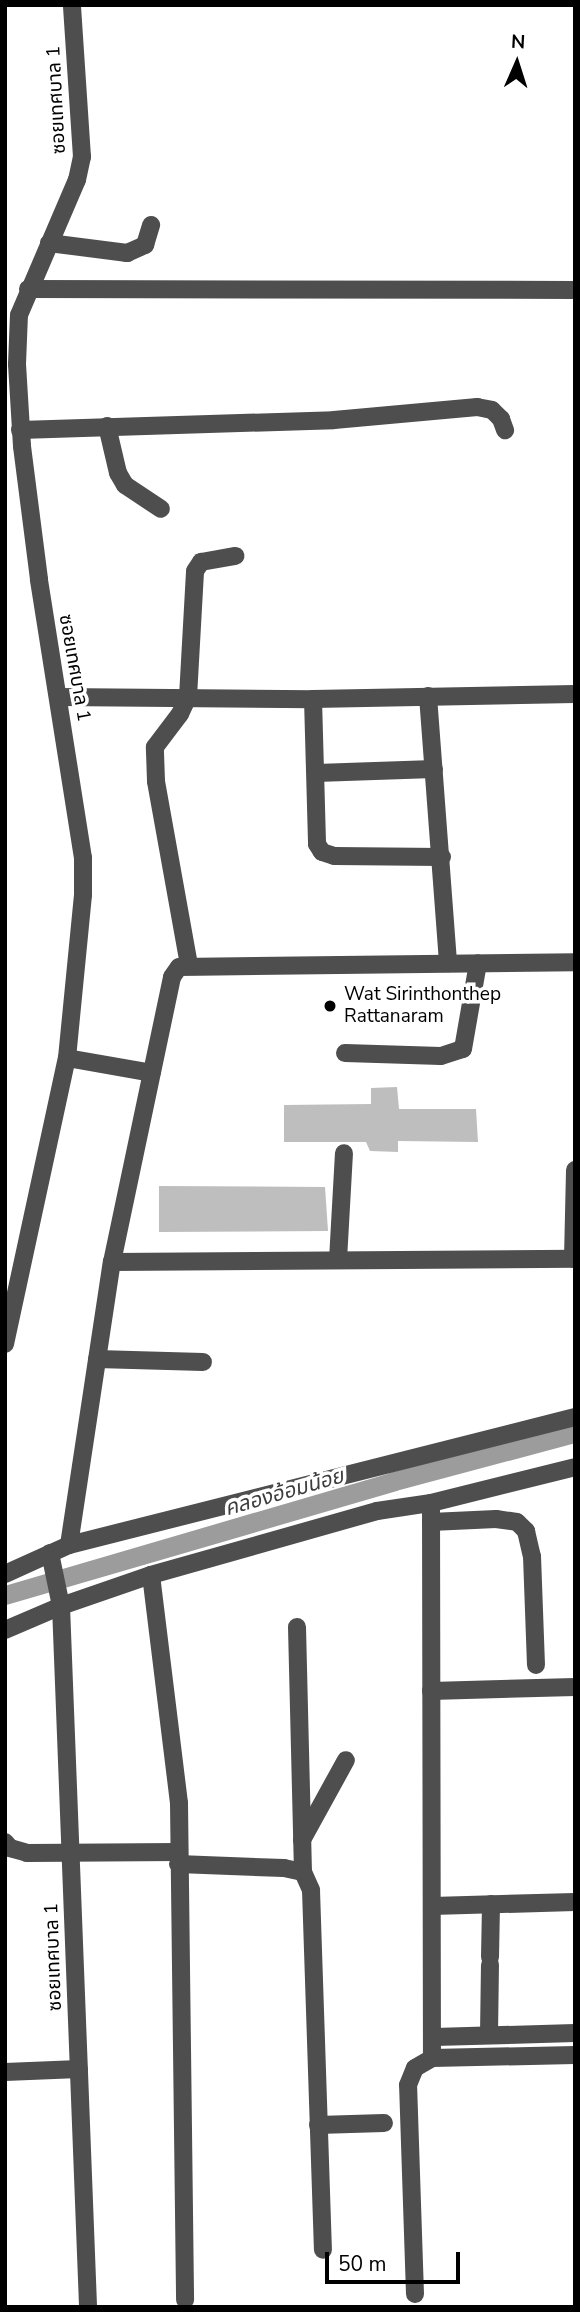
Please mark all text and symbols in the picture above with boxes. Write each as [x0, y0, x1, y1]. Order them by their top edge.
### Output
north arrow [482, 28, 552, 98]
text: N [510, 29, 526, 55]
street label: ซอยเทศบาล 1 [43, 45, 71, 155]
street label: ซอยเทศบาล 1 [53, 613, 95, 723]
place label: Wat Sirinthonthep Rattanaram [344, 984, 501, 1028]
marker: Wat Sirinthonthep Rattanaram [322, 998, 338, 1014]
water label: คลองอ้อมน้อย [222, 1463, 346, 1521]
street label: ซอยเทศบาล 1 [41, 1903, 67, 2011]
scale bar [328, 2238, 463, 2282]
text: 50 m [338, 2250, 387, 2278]

